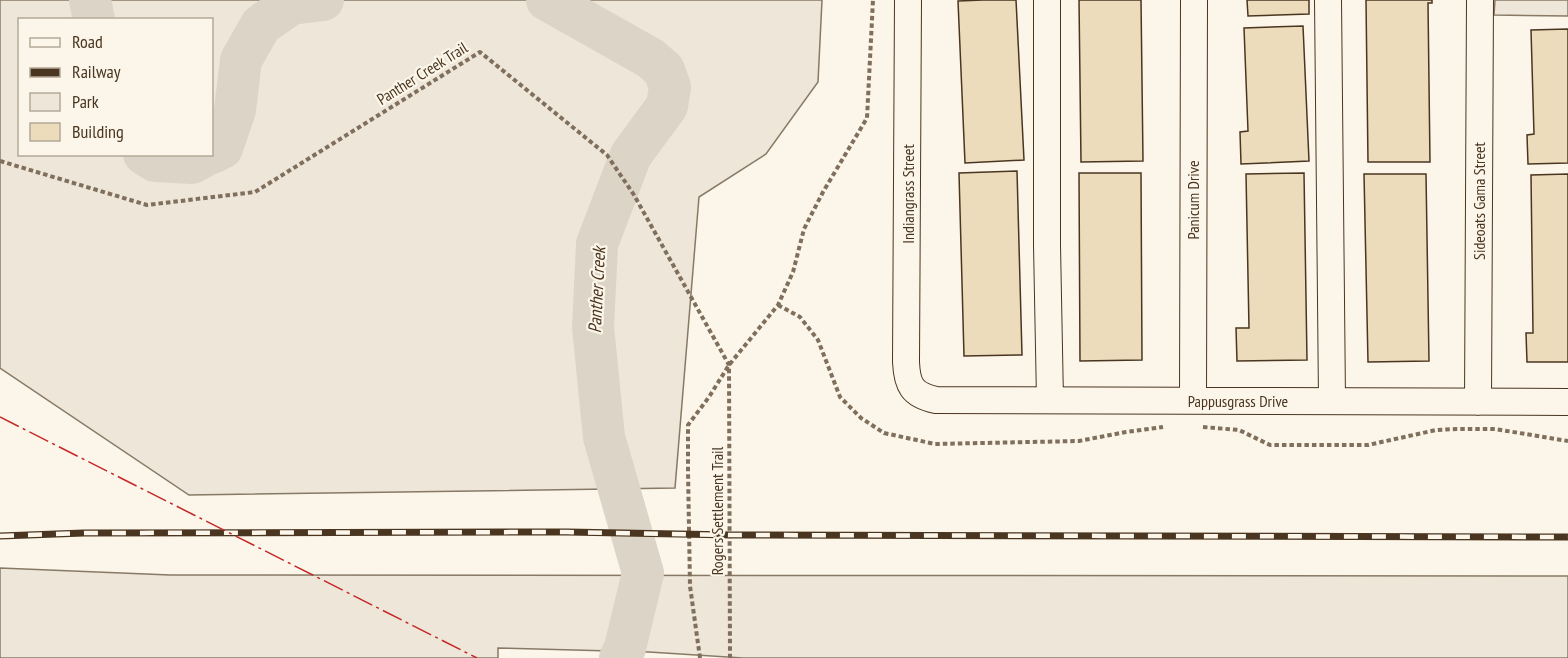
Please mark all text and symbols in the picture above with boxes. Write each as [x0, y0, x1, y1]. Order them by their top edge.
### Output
legend [18, 18, 213, 156]
text: Road [72, 30, 103, 53]
street label: Panther Creek Trail [373, 37, 471, 109]
text: Railway [72, 60, 121, 83]
text: Park [72, 90, 99, 113]
text: Building [72, 120, 124, 143]
street label: Sideoats Gama Street [1469, 141, 1489, 260]
street label: Indiangrass Street [898, 144, 918, 244]
street label: Panicum Drive [1183, 160, 1203, 240]
water label: Panther Creek [583, 244, 610, 334]
street label: Pappusgrass Drive [1188, 391, 1288, 411]
street label: Rogers Settlement Trail [707, 446, 727, 575]

